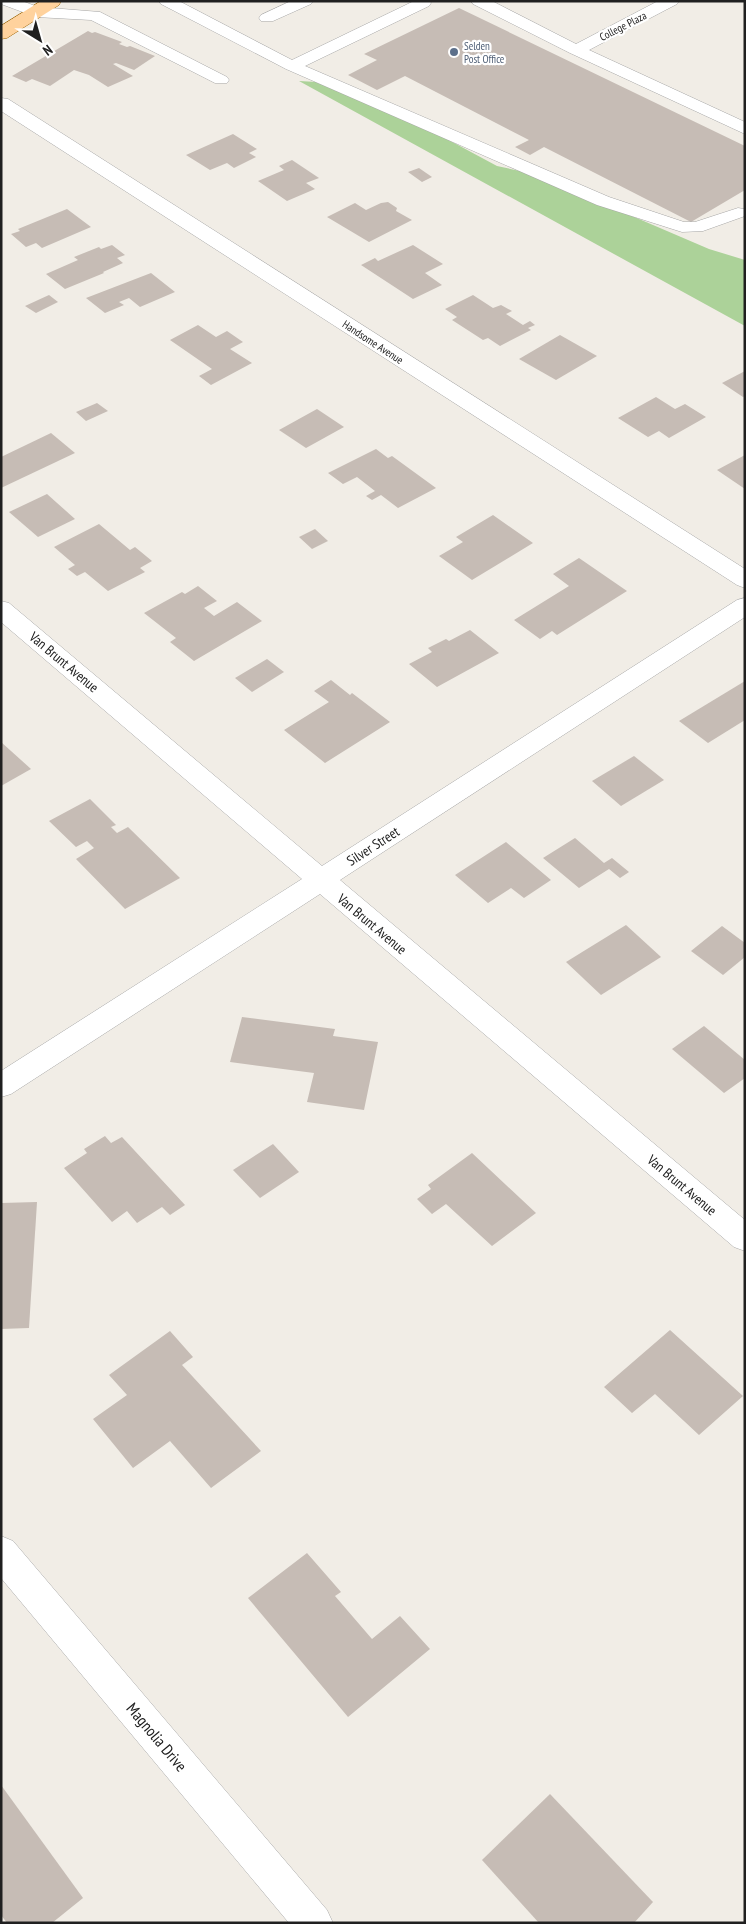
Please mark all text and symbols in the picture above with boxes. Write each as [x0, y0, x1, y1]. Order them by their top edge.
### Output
street label: College Plaza [597, 8, 649, 44]
north arrow [15, 15, 65, 65]
place label: Selden Post Office [464, 39, 505, 66]
text: N [39, 41, 56, 60]
marker: Selden Post Office [448, 46, 460, 58]
street label: Handsome Avenue [340, 317, 407, 367]
street label: Van Brunt Avenue [25, 627, 103, 696]
street label: Silver Street [343, 822, 403, 870]
street label: Van Brunt Avenue [333, 889, 411, 958]
street label: Van Brunt Avenue [643, 1150, 721, 1219]
street label: Magnolia Drive [122, 1699, 192, 1775]

